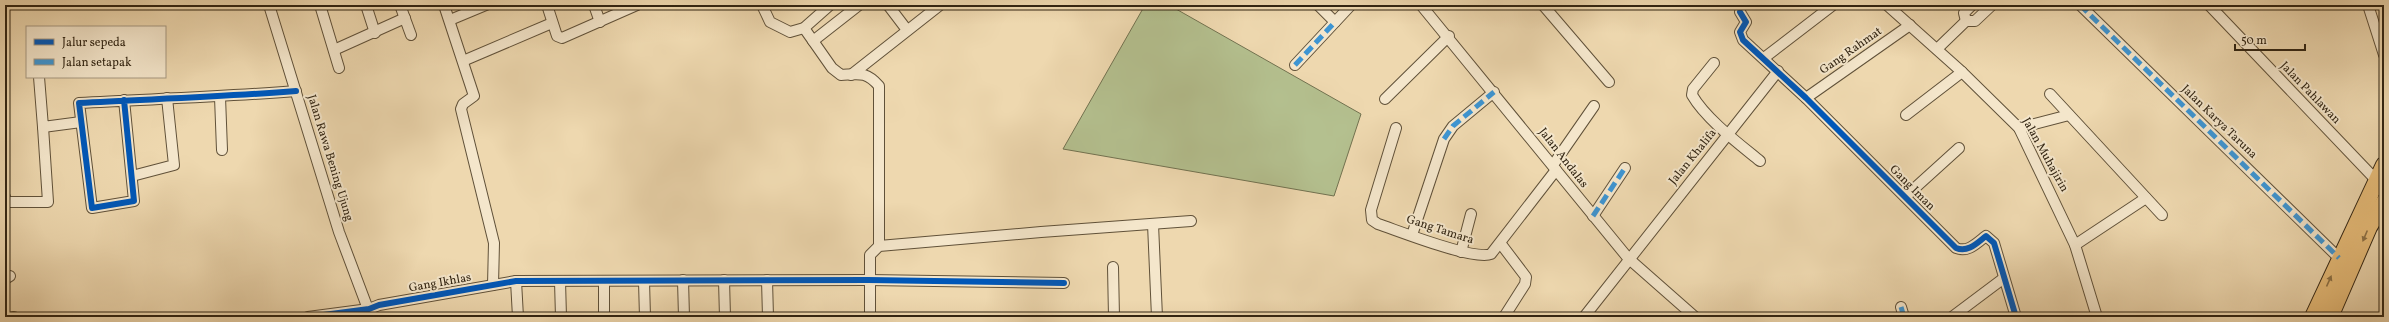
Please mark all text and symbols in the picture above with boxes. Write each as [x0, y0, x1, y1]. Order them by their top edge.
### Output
street label: Gang Rahmat [1817, 24, 1885, 78]
legend [26, 26, 166, 78]
scale bar [2235, 26, 2305, 52]
text: 50 m [2241, 33, 2267, 49]
text: Jalur sepeda [62, 35, 126, 51]
text: Jalan setapak [62, 55, 132, 71]
street label: Jalan Pahlawan [2276, 58, 2344, 128]
street label: Jalan Karya Taruna [2178, 82, 2261, 162]
street label: Jalan Rawa Bening Ujung [303, 93, 357, 223]
street label: Jalan Muhajirin [2018, 115, 2072, 195]
street label: Jalan Andalas [1534, 125, 1592, 191]
street label: Jalan Khalifa [1666, 126, 1720, 188]
street label: Gang Iman [1886, 162, 1938, 214]
street label: Gang Tamara [1404, 212, 1476, 248]
one-way arrow [2362, 230, 2368, 241]
street label: Gang Ikhlas [408, 270, 472, 296]
one-way arrow [2326, 276, 2332, 287]

